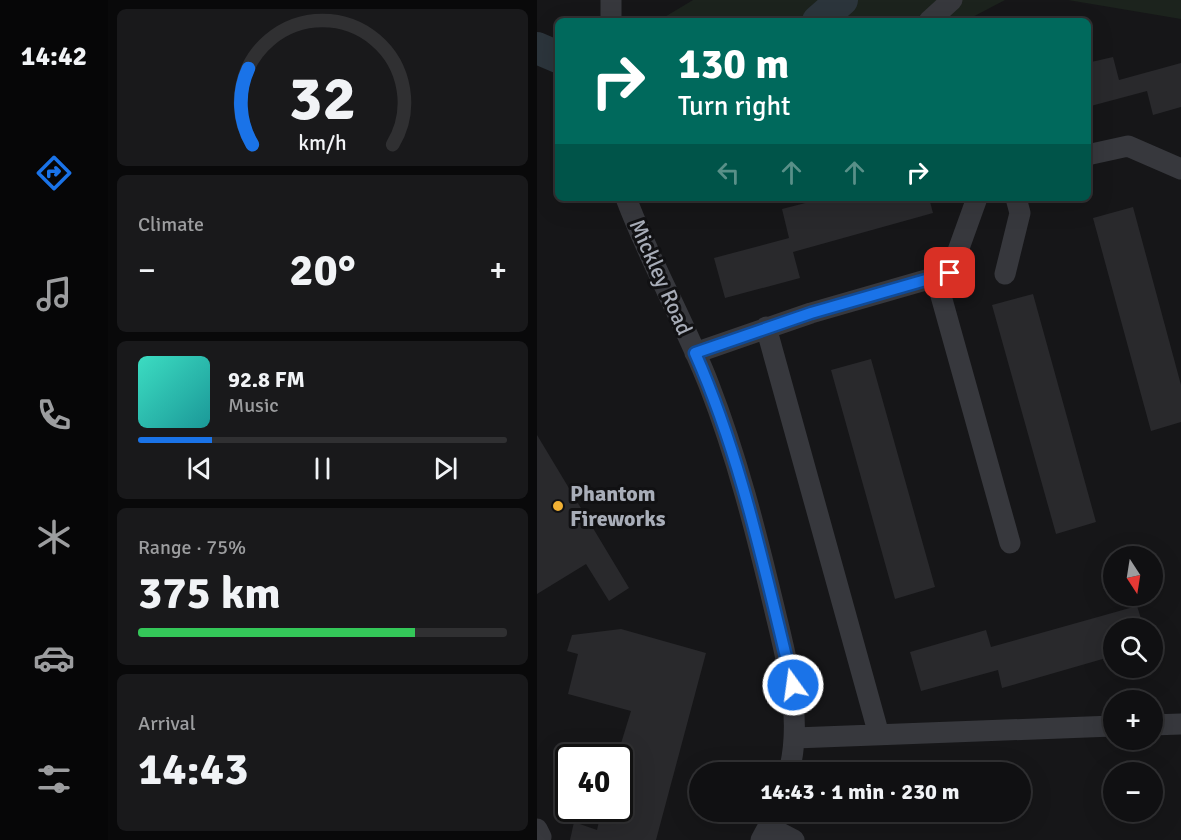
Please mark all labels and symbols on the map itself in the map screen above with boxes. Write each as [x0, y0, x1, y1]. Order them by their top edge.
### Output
street label: Mickley Road [623, 215, 699, 339]
pin [924, 247, 975, 298]
place label: Phantom Fireworks [570, 480, 666, 532]
marker: Phantom Fireworks [551, 499, 565, 513]
north arrow [1103, 546, 1163, 606]
position arrow [761, 653, 825, 717]
speed limit sign: 40 [555, 744, 633, 822]

